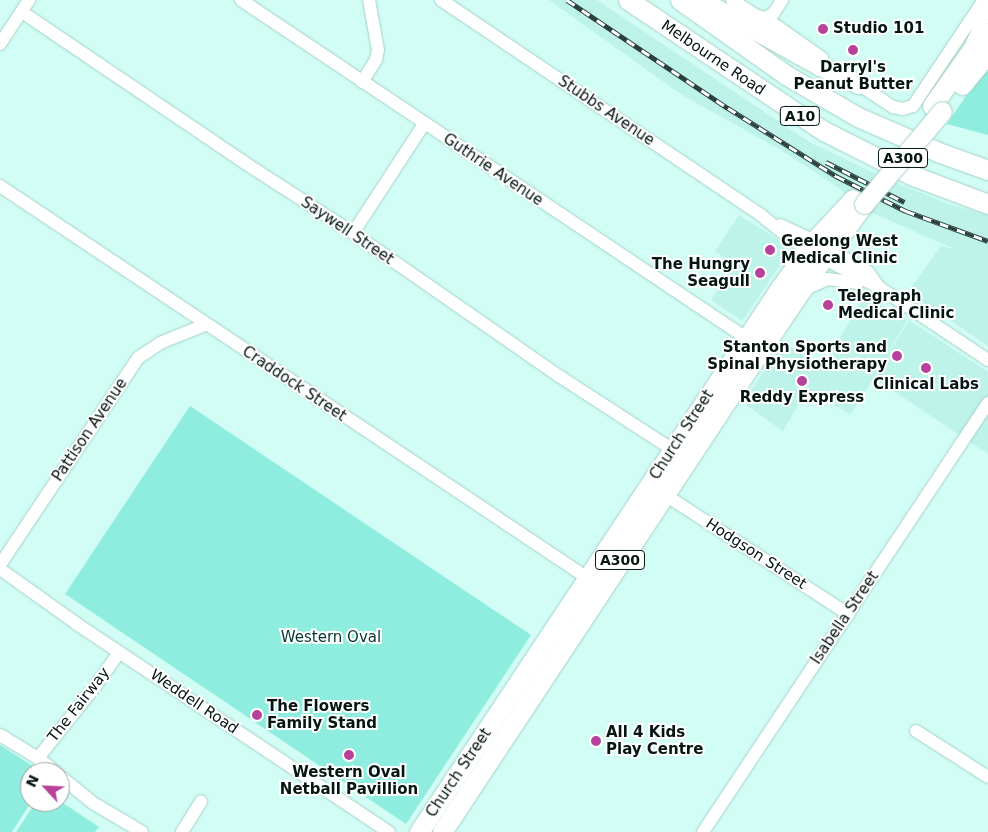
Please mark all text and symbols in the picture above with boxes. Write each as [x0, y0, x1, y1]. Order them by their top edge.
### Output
street label: Melbourne Road [658, 17, 768, 99]
place label: Studio 101 [833, 20, 924, 38]
marker: Studio 101 [817, 23, 829, 35]
marker: Darryl's Peanut Butter [847, 44, 859, 56]
place label: Darryl's Peanut Butter [793, 58, 913, 93]
street label: Stubbs Avenue [554, 72, 658, 150]
road number: A10 [779, 104, 821, 128]
street label: Guthrie Avenue [440, 130, 546, 210]
road number: A300 [877, 146, 929, 170]
street label: Saywell Street [297, 193, 397, 269]
place label: Geelong West Medical Clinic [781, 232, 898, 267]
marker: Geelong West Medical Clinic [763, 243, 777, 257]
place label: The Hungry Seagull [652, 255, 750, 290]
marker: The Hungry Seagull [754, 267, 766, 279]
place label: Telegraph Medical Clinic [838, 287, 954, 322]
marker: Telegraph Medical Clinic [822, 299, 834, 311]
place label: Stanton Sports and Spinal Physiotherapy [707, 338, 887, 373]
street label: Craddock Street [239, 343, 349, 425]
marker: Stanton Sports and Spinal Physiotherapy [891, 350, 903, 362]
marker: Clinical Labs [920, 362, 932, 374]
street label: Pattison Avenue [49, 375, 131, 485]
marker: Reddy Express [796, 375, 808, 387]
place label: Clinical Labs [873, 376, 979, 394]
street label: Church Street [646, 387, 718, 483]
place label: Reddy Express [740, 389, 864, 407]
street label: Hodgson Street [702, 515, 810, 593]
road number: A300 [594, 548, 646, 572]
street label: Isabella Street [807, 568, 883, 668]
park label: Western Oval [281, 629, 381, 647]
street label: The Fairway [44, 664, 114, 746]
street label: Weddell Road [147, 666, 241, 738]
place label: The Flowers Family Stand [267, 697, 377, 732]
marker: The Flowers Family Stand [251, 709, 263, 721]
place label: All 4 Kids Play Centre [606, 723, 703, 758]
street label: Church Street [423, 725, 495, 821]
marker: All 4 Kids Play Centre [590, 735, 602, 747]
marker: Western Oval Netball Pavillion [343, 749, 355, 761]
north arrow [20, 762, 70, 812]
place label: Western Oval Netball Pavillion [280, 763, 418, 798]
text: N [23, 772, 42, 790]

